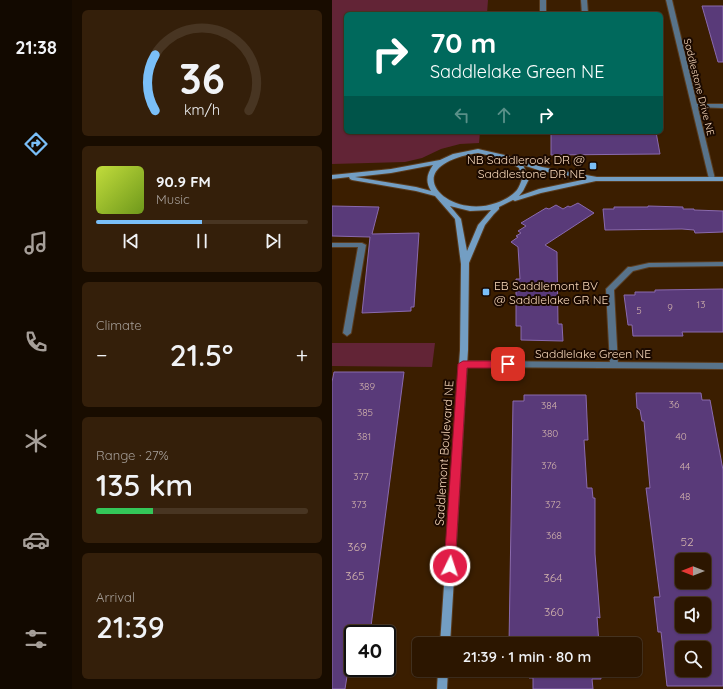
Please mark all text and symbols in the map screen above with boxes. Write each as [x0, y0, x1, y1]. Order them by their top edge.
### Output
text: 70 m [430, 25, 496, 60]
icon: right [364, 28, 416, 80]
text: 21:38 [15, 36, 57, 59]
street label: Saddlestone Drive NE [681, 37, 717, 137]
text: 36 [179, 52, 225, 104]
text: Saddlelake Green NE [430, 60, 604, 83]
text: km/h [184, 100, 220, 118]
icon: left [451, 104, 473, 126]
icon: ahead [493, 104, 515, 126]
icon: right [535, 104, 557, 126]
icon: directions [22, 130, 50, 158]
place label: NB Saddlerook DR @ Saddlestone DR NE [467, 152, 585, 181]
marker: NB Saddlerook DR @ Saddlestone DR NE [588, 161, 598, 171]
text: 90.9 FM [156, 172, 211, 191]
text: Music [156, 191, 190, 207]
icon: music [22, 229, 50, 257]
icon: previous [120, 230, 142, 252]
icon: pause [191, 230, 213, 252]
icon: next [262, 230, 284, 252]
place label: EB Saddlemont BV @ Saddlelake GR NE [494, 278, 609, 307]
marker: EB Saddlemont BV @ Saddlelake GR NE [481, 287, 491, 297]
house number: 13 [697, 298, 705, 311]
house number: 9 [667, 301, 673, 314]
house number: 5 [636, 304, 642, 317]
text: Climate [96, 317, 142, 333]
icon: phone [22, 328, 50, 356]
text: 21.5° [170, 336, 233, 374]
text: − [96, 341, 107, 369]
text: + [296, 341, 308, 369]
street label: Saddlelake Green NE [535, 346, 651, 361]
pin [491, 347, 525, 381]
icon: arrive [497, 353, 519, 375]
house number: 389 [359, 380, 376, 393]
street label: Saddlemont Boulevard NE [431, 380, 457, 526]
house number: 36 [669, 398, 680, 411]
house number: 384 [541, 399, 557, 412]
house number: 385 [357, 406, 373, 419]
icon: climate [22, 427, 50, 455]
house number: 380 [542, 427, 558, 440]
house number: 381 [357, 430, 371, 443]
house number: 40 [675, 430, 687, 443]
text: Range · 27% [96, 447, 169, 463]
house number: 376 [541, 459, 557, 472]
house number: 44 [680, 460, 690, 473]
text: 135 km [96, 466, 193, 504]
house number: 377 [353, 470, 369, 483]
house number: 48 [680, 490, 690, 503]
house number: 373 [351, 498, 367, 511]
house number: 372 [545, 498, 561, 511]
icon: car [22, 526, 50, 554]
house number: 368 [546, 529, 562, 542]
house number: 52 [680, 534, 694, 549]
house number: 369 [347, 539, 367, 554]
position arrow [429, 545, 471, 587]
north arrow [675, 553, 711, 589]
map controls [675, 553, 711, 677]
house number: 365 [345, 568, 365, 583]
house number: 364 [543, 570, 563, 585]
text: Arrival [96, 589, 135, 605]
button: sound [675, 597, 711, 633]
house number: 360 [544, 604, 564, 619]
text: 21:39 [96, 608, 165, 646]
icon: filters [22, 625, 50, 653]
speed limit sign: 40 [344, 625, 396, 677]
button: search [675, 641, 711, 677]
text: 21:39 · 1 min · 80 m [463, 647, 591, 666]

